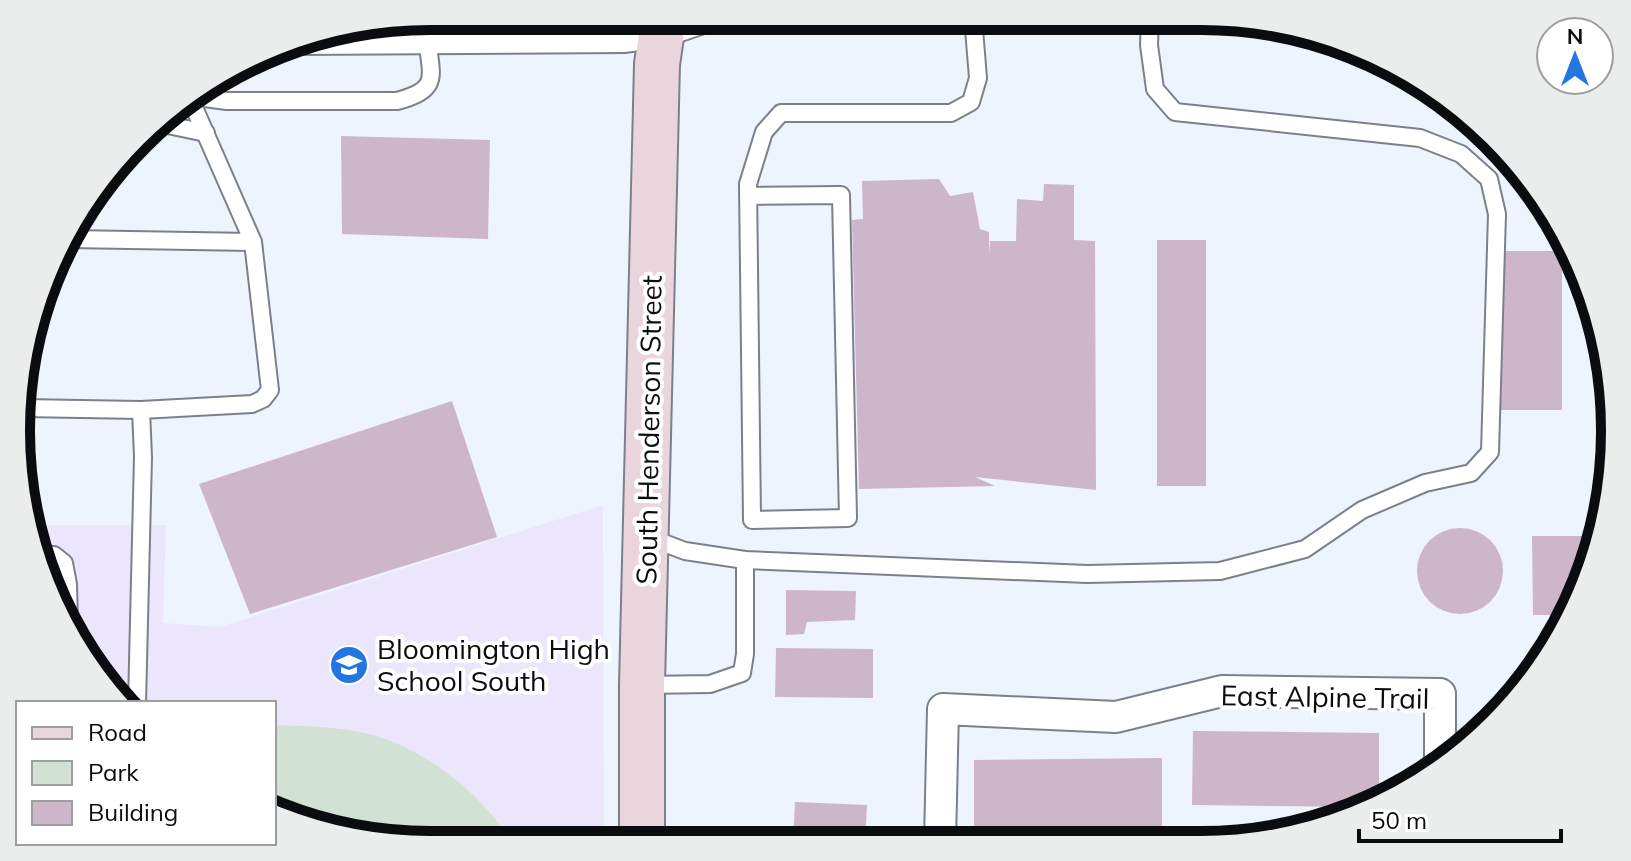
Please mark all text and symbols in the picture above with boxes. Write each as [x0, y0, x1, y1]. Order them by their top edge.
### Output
north arrow [1535, 16, 1615, 96]
text: N [1567, 22, 1583, 50]
street label: South Henderson Street [628, 275, 669, 585]
place label: Bloomington High School South [377, 631, 610, 698]
school or university icon: Bloomington High School South [328, 644, 370, 686]
street label: East Alpine Trail [1220, 677, 1430, 716]
legend [16, 701, 276, 845]
text: Road [88, 717, 147, 747]
text: Park [88, 757, 139, 787]
scale bar [1359, 793, 1561, 843]
text: Building [88, 797, 178, 827]
text: 50 m [1371, 805, 1427, 835]

